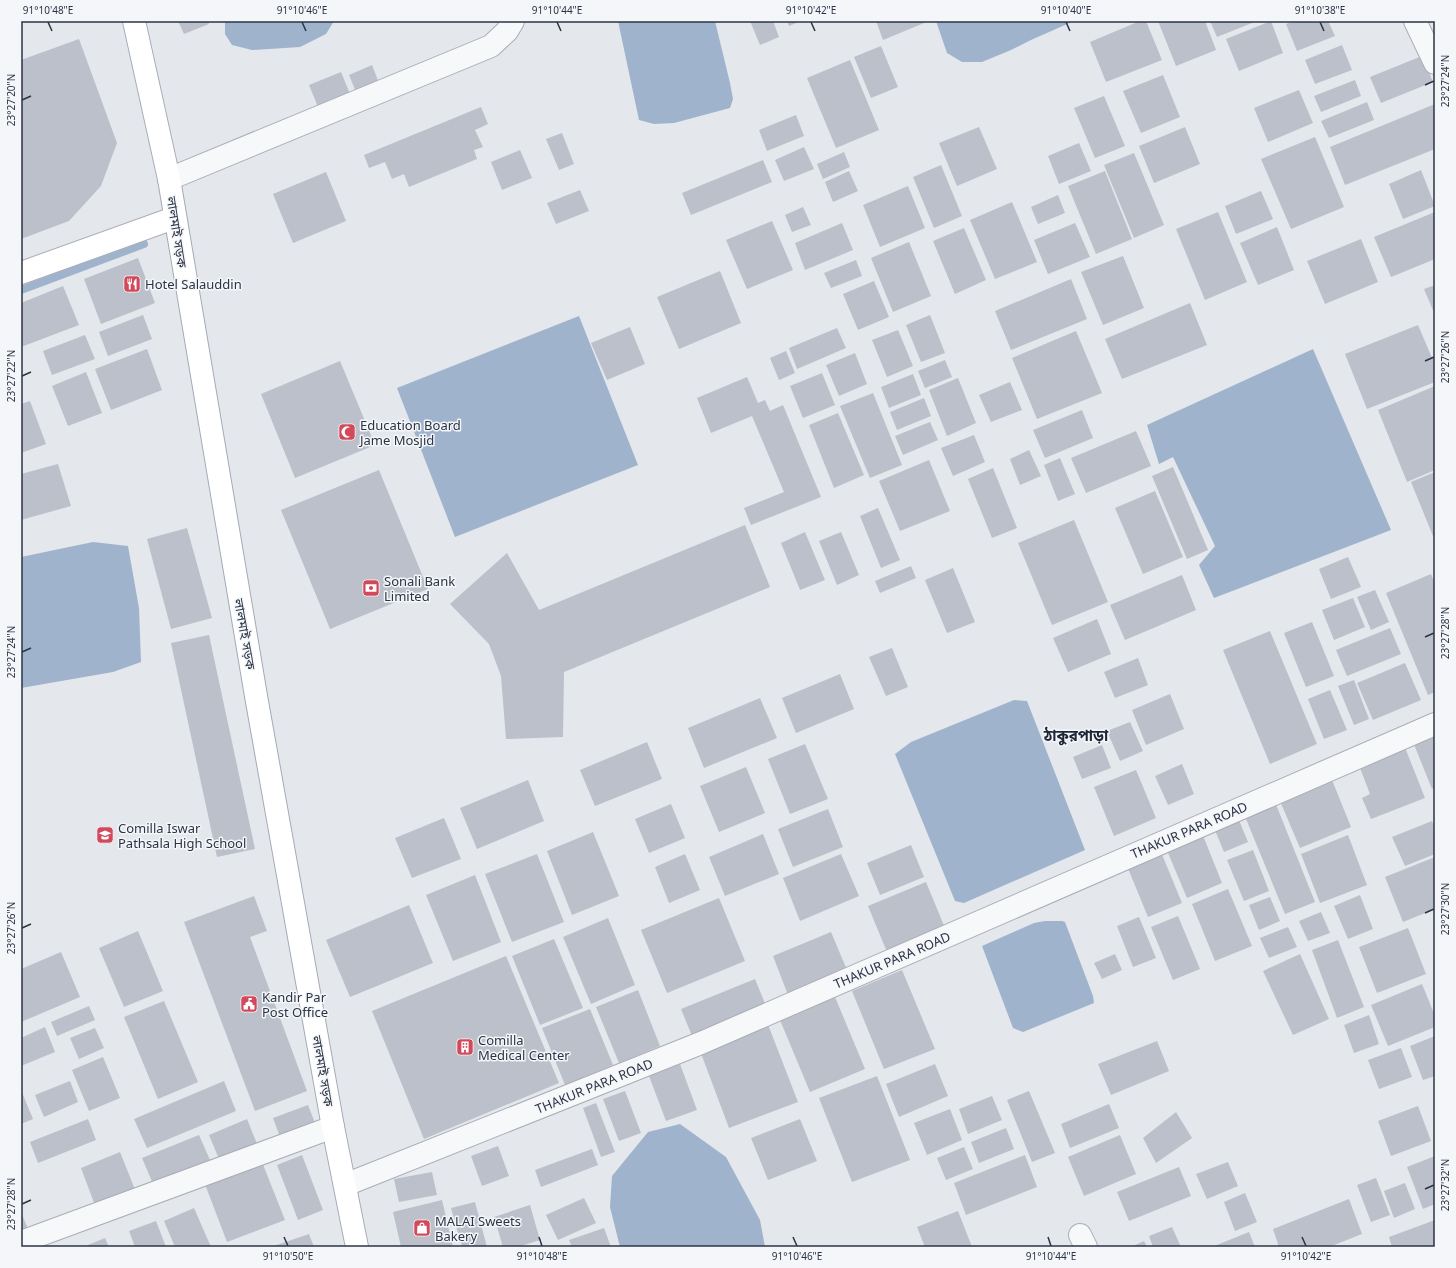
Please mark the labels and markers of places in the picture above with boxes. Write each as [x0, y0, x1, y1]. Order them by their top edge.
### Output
restaurant icon: Hotel Salauddin [122, 274, 142, 294]
place label: Hotel Salauddin [145, 275, 242, 293]
place label: Education Board Jame Mosjid [358, 416, 461, 449]
mosque icon: Education Board Jame Mosjid [337, 422, 357, 442]
place label: Sonali Bank Limited [384, 572, 455, 605]
bank icon: Sonali Bank Limited [361, 578, 381, 598]
place label: Comilla Iswar Pathsala High School [118, 819, 246, 852]
school or university icon: Comilla Iswar Pathsala High School [95, 825, 115, 845]
place label: Kandir Par Post Office [262, 988, 328, 1021]
public building icon: Kandir Par Post Office [239, 994, 259, 1014]
place label: Comilla Medical Center [478, 1031, 570, 1064]
building icon: Comilla Medical Center [455, 1037, 475, 1057]
place label: MALAI Sweets Bakery [435, 1212, 521, 1245]
shop icon: MALAI Sweets Bakery [412, 1218, 432, 1238]

